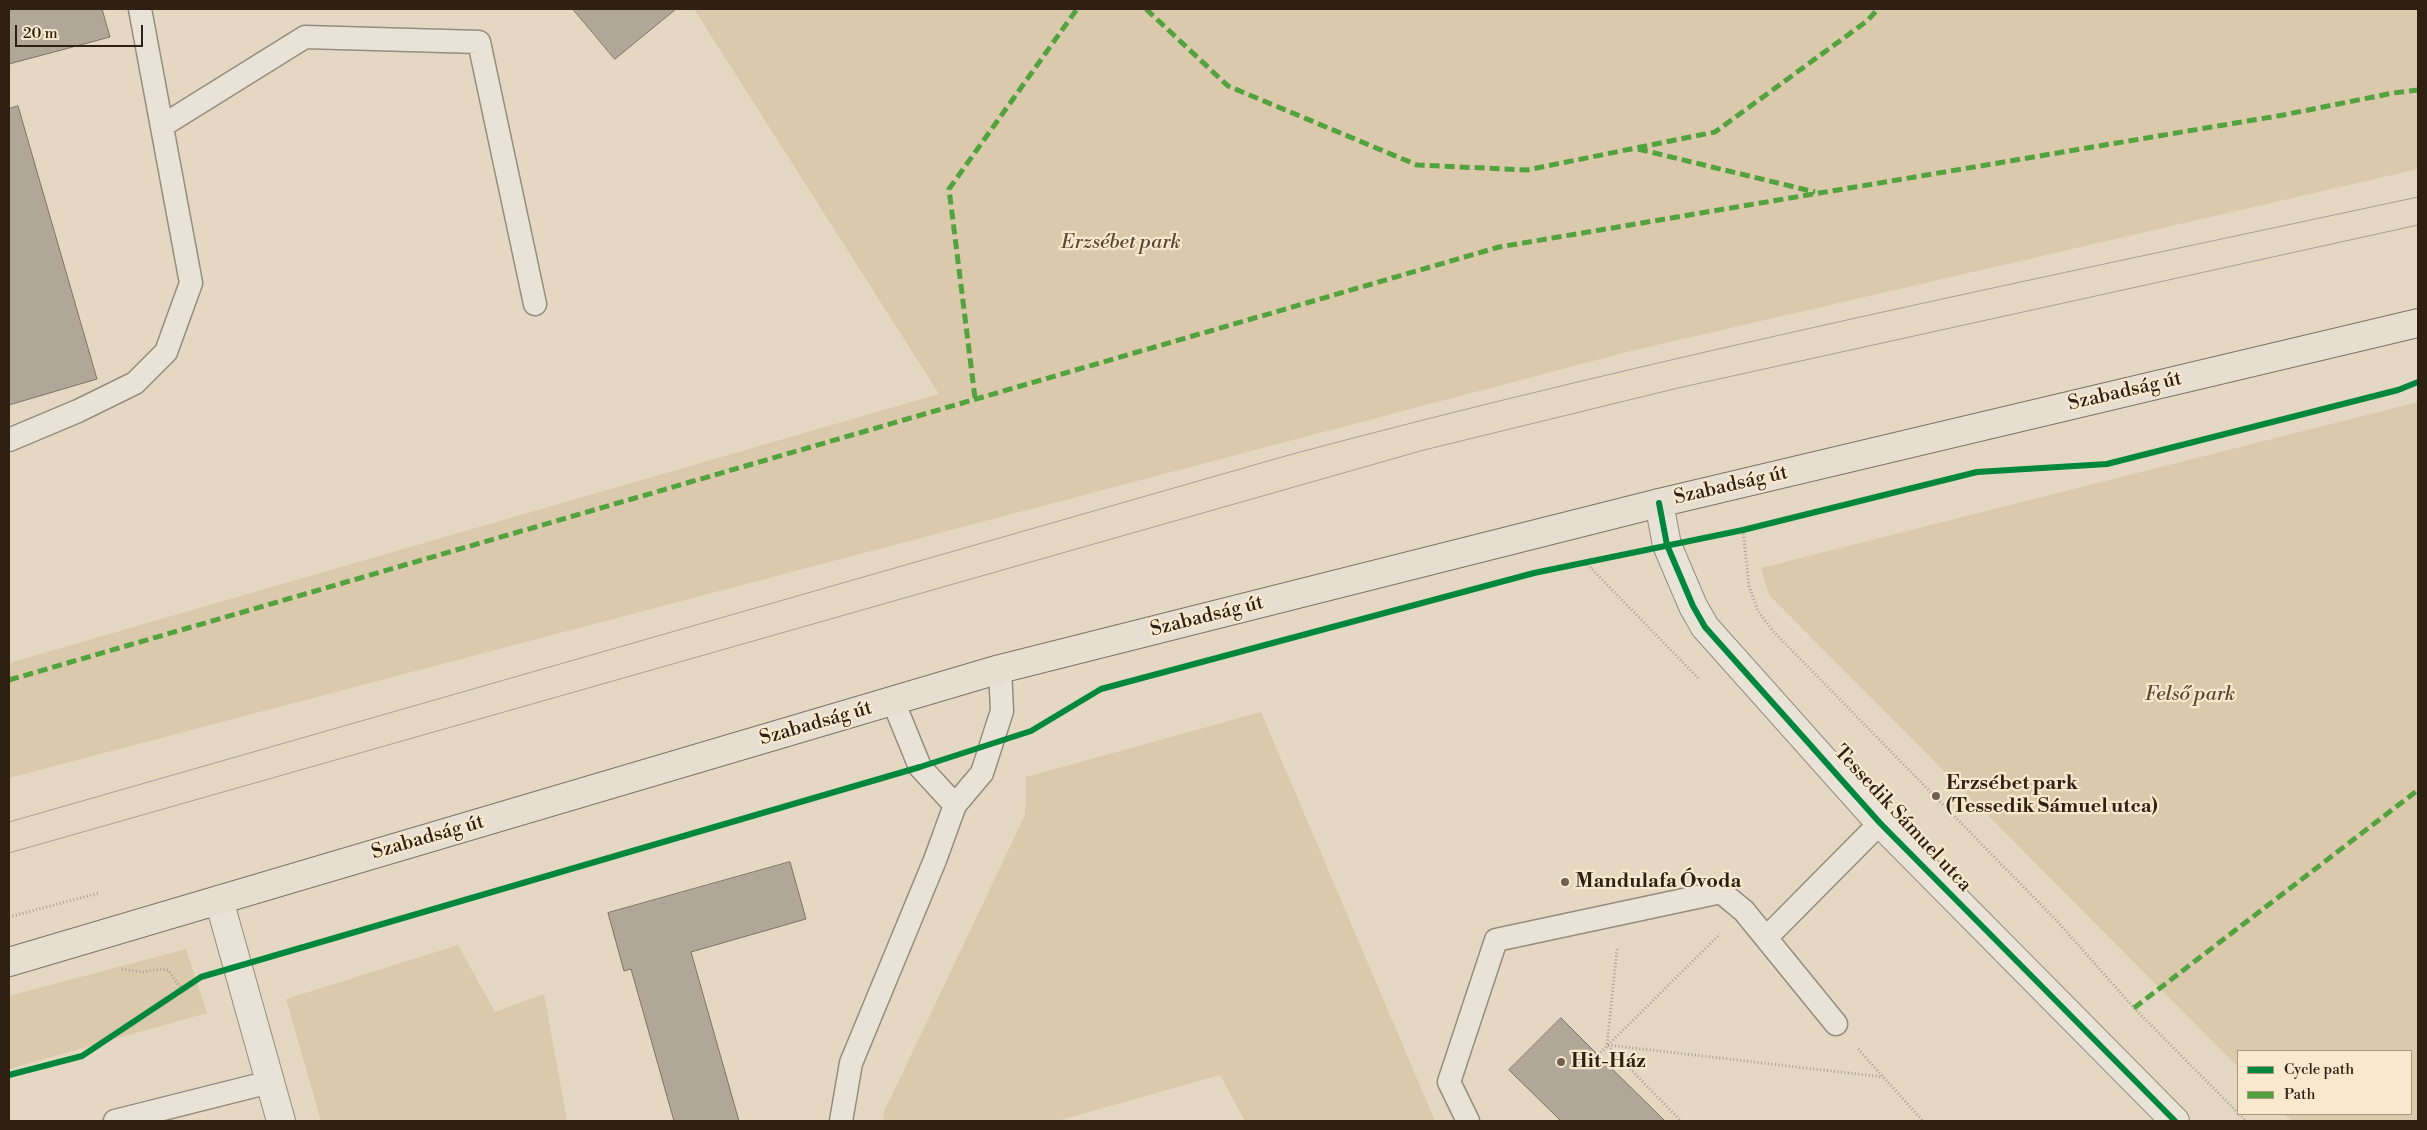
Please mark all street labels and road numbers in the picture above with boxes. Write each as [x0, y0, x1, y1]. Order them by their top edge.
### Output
street label: Szabadság út [2066, 367, 2184, 417]
street label: Szabadság út [1672, 461, 1790, 511]
street label: Szabadság út [1148, 591, 1266, 643]
street label: Szabadság út [757, 696, 875, 752]
street label: Tessedik Sámuel utca [1828, 741, 1976, 897]
street label: Szabadság út [369, 810, 487, 866]

